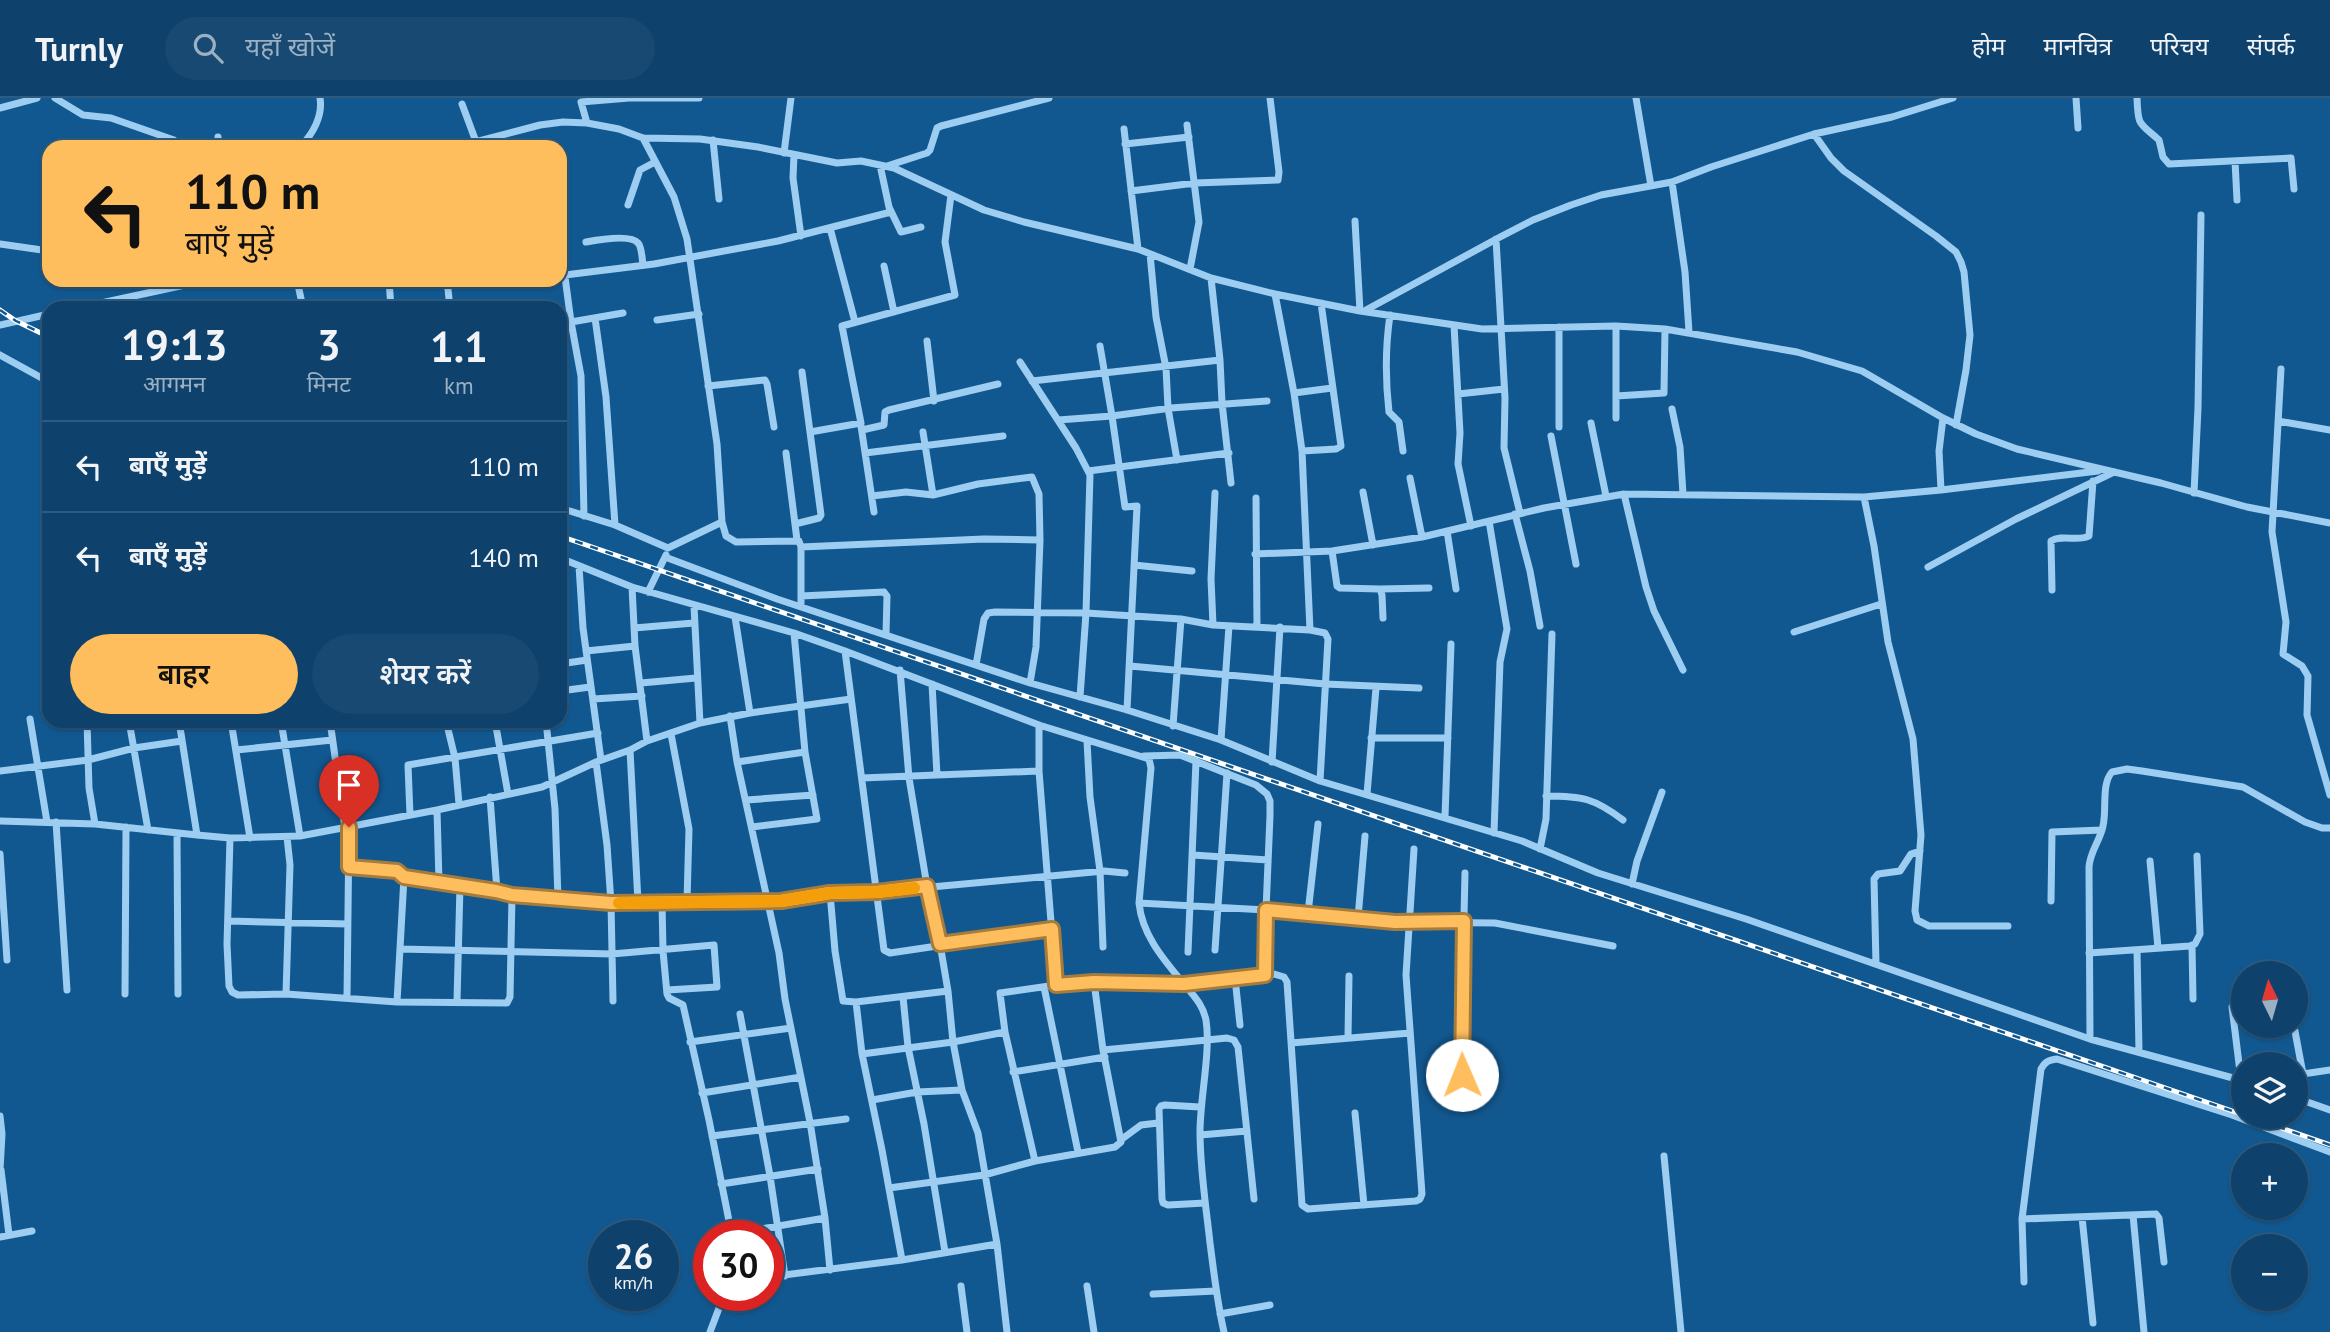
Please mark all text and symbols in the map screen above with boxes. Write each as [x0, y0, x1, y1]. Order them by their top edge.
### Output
search box [165, 17, 655, 80]
text: Turnly [35, 27, 123, 70]
icon: search [189, 29, 227, 67]
text: यहाँ खोजें [245, 30, 335, 63]
text: होम [1972, 31, 2005, 62]
text: मानचित्र [2043, 31, 2112, 62]
text: परिचय [2150, 31, 2209, 62]
text: संपर्क [2247, 31, 2295, 62]
text: 110 m [185, 159, 320, 223]
icon: left [70, 168, 161, 259]
text: बाएँ मुड़ें [185, 221, 274, 263]
text: 19:13 [121, 317, 228, 372]
text: 3 [317, 317, 341, 372]
text: 1.1 [430, 319, 488, 374]
text: आगमन [143, 369, 206, 398]
text: मिनट [307, 369, 351, 398]
text: km [444, 371, 474, 400]
icon: left [70, 448, 108, 486]
text: बाएँ मुड़ें [129, 448, 207, 481]
text: 110 m [468, 450, 539, 483]
icon: left [70, 539, 108, 577]
text: बाएँ मुड़ें [129, 539, 207, 572]
text: 140 m [468, 541, 539, 574]
button: बाहर [70, 634, 298, 714]
button: शेयर करें [312, 634, 539, 714]
pin [319, 755, 379, 827]
icon: arrive [330, 766, 368, 804]
north arrow [2231, 961, 2308, 1038]
map controls [2231, 961, 2308, 1311]
position arrow [1425, 1038, 1499, 1112]
button: layers [2231, 1052, 2308, 1129]
button: + [2231, 1143, 2308, 1220]
speed limit sign: 30 [693, 1220, 784, 1311]
text: 26 [614, 1233, 653, 1279]
button: − [2231, 1234, 2308, 1311]
text: km/h [614, 1271, 653, 1294]

